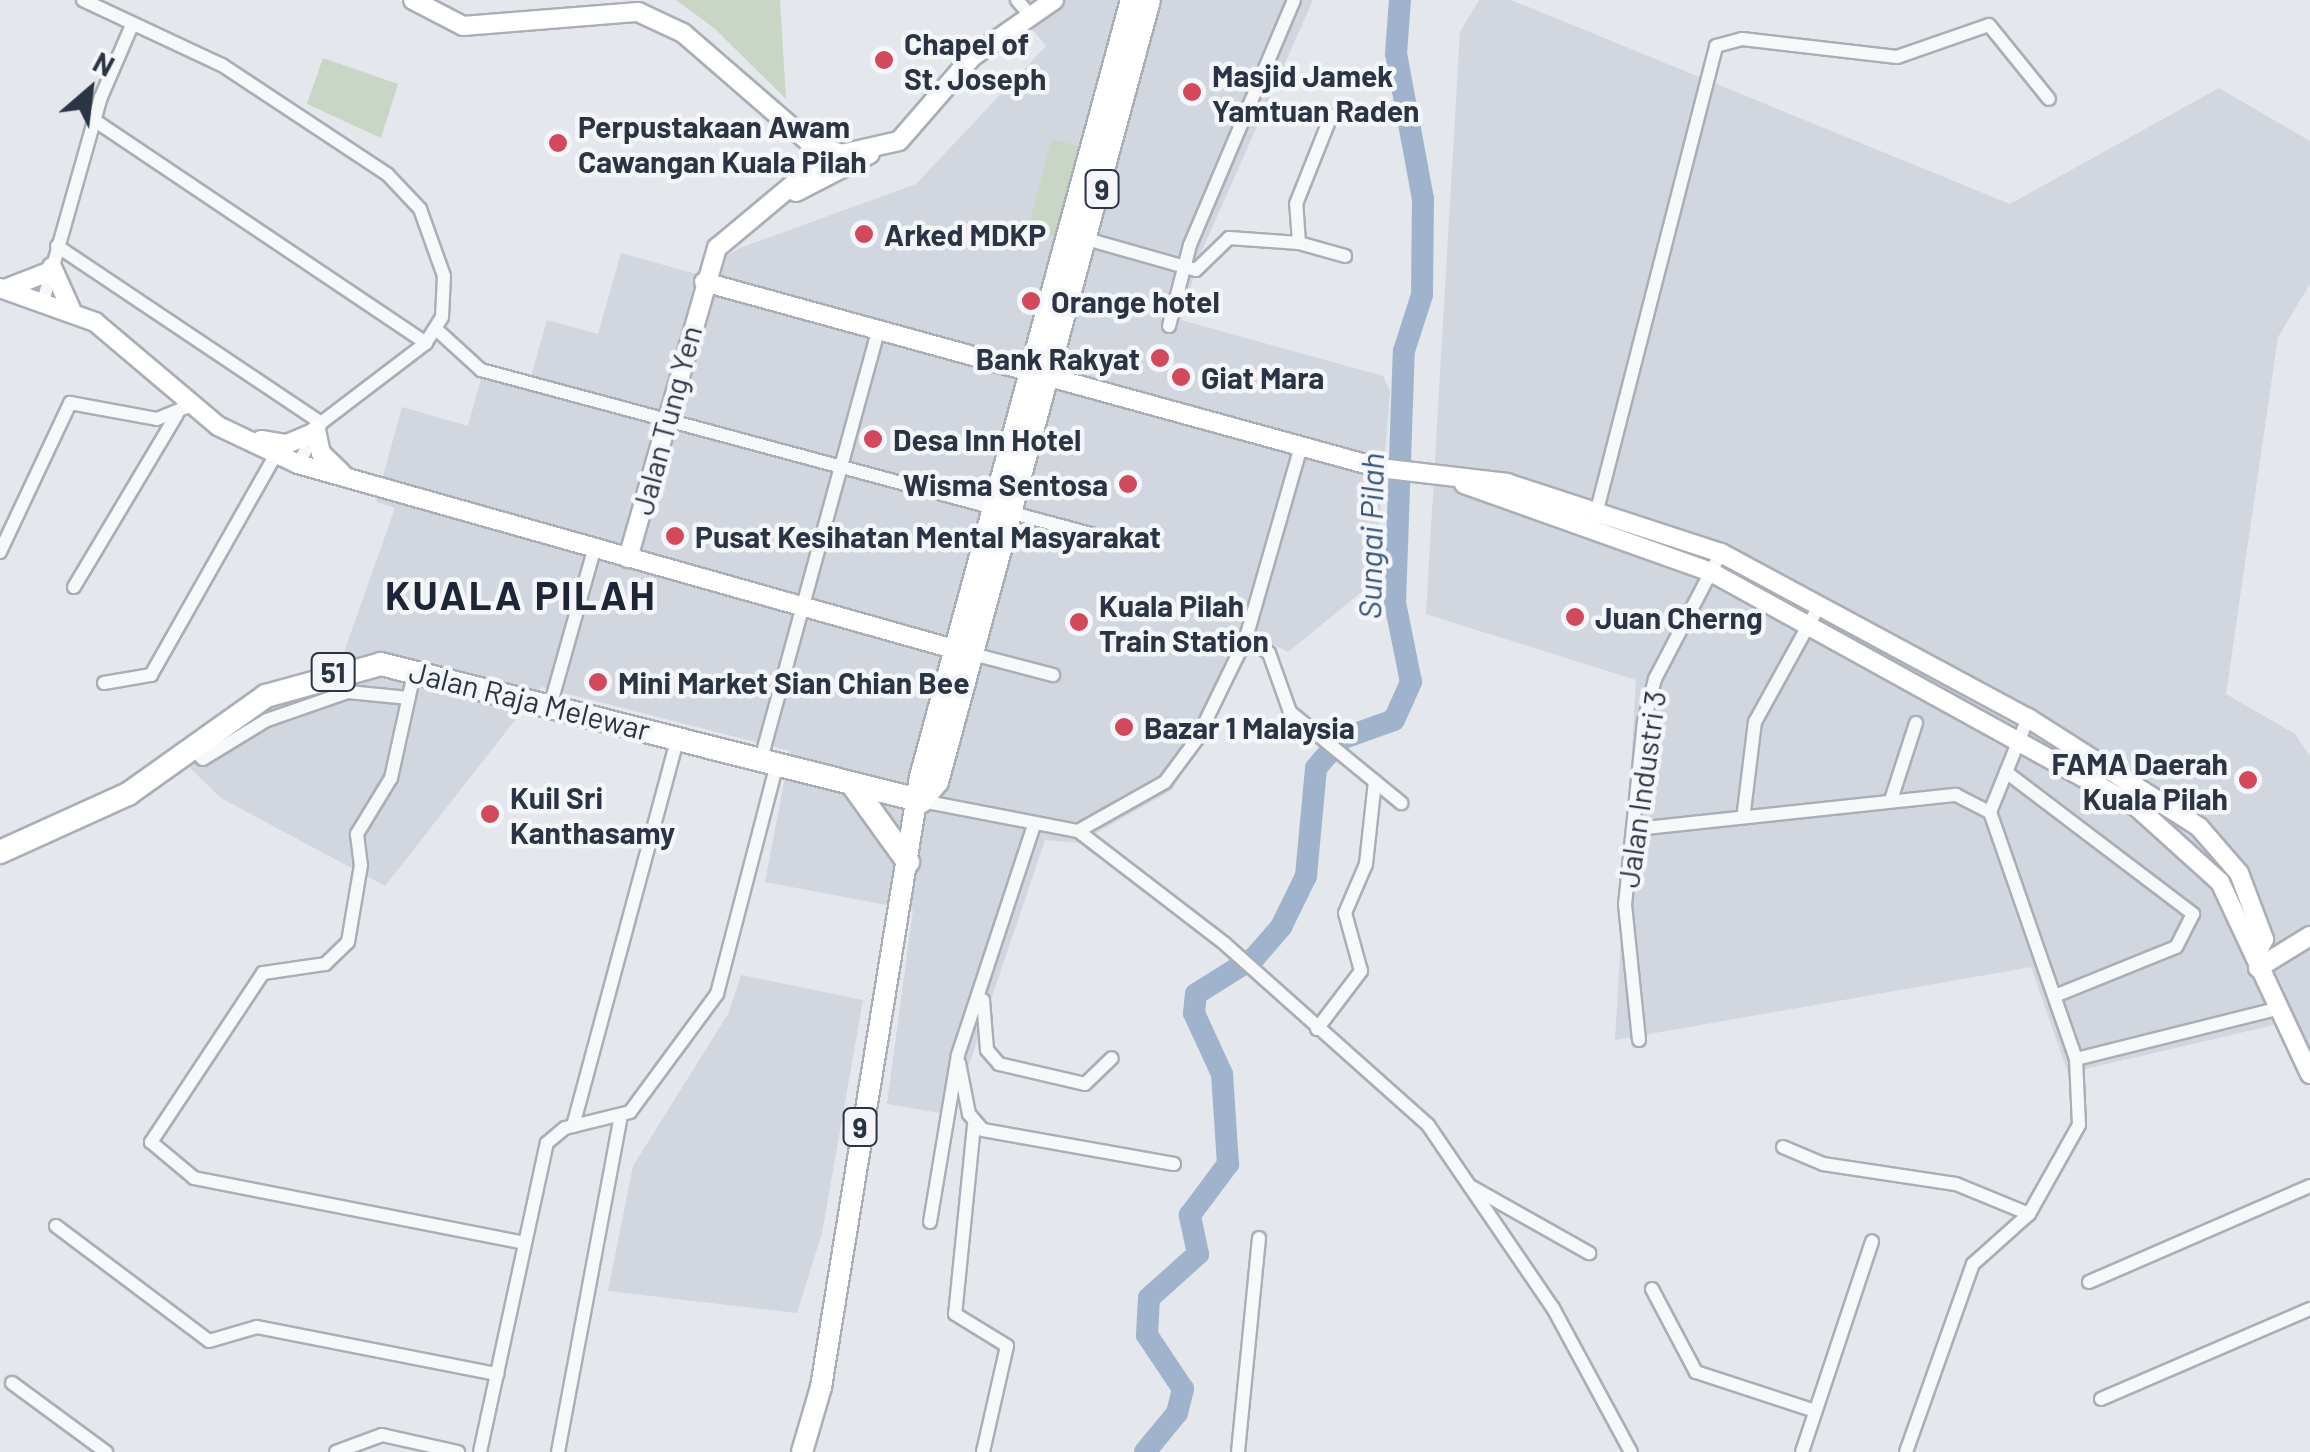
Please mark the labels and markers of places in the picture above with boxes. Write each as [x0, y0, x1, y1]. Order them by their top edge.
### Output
place label: Chapel of St. Joseph [904, 25, 1046, 96]
marker: Chapel of St. Joseph [873, 49, 895, 71]
place label: Masjid Jamek Yamtuan Raden [1212, 57, 1419, 128]
marker: Masjid Jamek Yamtuan Raden [1181, 81, 1203, 103]
place label: Perpustakaan Awam Cawangan Kuala Pilah [578, 108, 867, 178]
marker: Perpustakaan Awam Cawangan Kuala Pilah [547, 132, 569, 154]
place label: Arked MDKP [884, 216, 1046, 252]
marker: Arked MDKP [853, 223, 875, 245]
place label: Orange hotel [1051, 283, 1220, 319]
marker: Orange hotel [1020, 290, 1042, 312]
place label: Bank Rakyat [976, 340, 1140, 376]
marker: Bank Rakyat [1149, 347, 1171, 369]
place label: Giat Mara [1201, 359, 1324, 395]
marker: Giat Mara [1170, 366, 1192, 388]
place label: Desa Inn Hotel [893, 421, 1081, 457]
marker: Desa Inn Hotel [862, 428, 884, 450]
place label: Wisma Sentosa [903, 466, 1108, 502]
marker: Wisma Sentosa [1117, 473, 1139, 495]
place label: Pusat Kesihatan Mental Masyarakat [695, 518, 1161, 554]
marker: Pusat Kesihatan Mental Masyarakat [664, 525, 686, 547]
place label: Kuala Pilah Train Station [1099, 587, 1269, 658]
place label: Juan Cherng [1595, 599, 1763, 635]
marker: Juan Cherng [1564, 606, 1586, 628]
marker: Kuala Pilah Train Station [1068, 611, 1090, 633]
place label: Mini Market Sian Chian Bee [618, 664, 970, 700]
marker: Mini Market Sian Chian Bee [587, 671, 609, 693]
place label: Bazar 1 Malaysia [1144, 709, 1355, 745]
marker: Bazar 1 Malaysia [1113, 716, 1135, 738]
place label: FAMA Daerah Kuala Pilah [2052, 745, 2228, 816]
marker: FAMA Daerah Kuala Pilah [2237, 769, 2259, 791]
place label: Kuil Sri Kanthasamy [510, 779, 675, 850]
marker: Kuil Sri Kanthasamy [479, 803, 501, 825]

